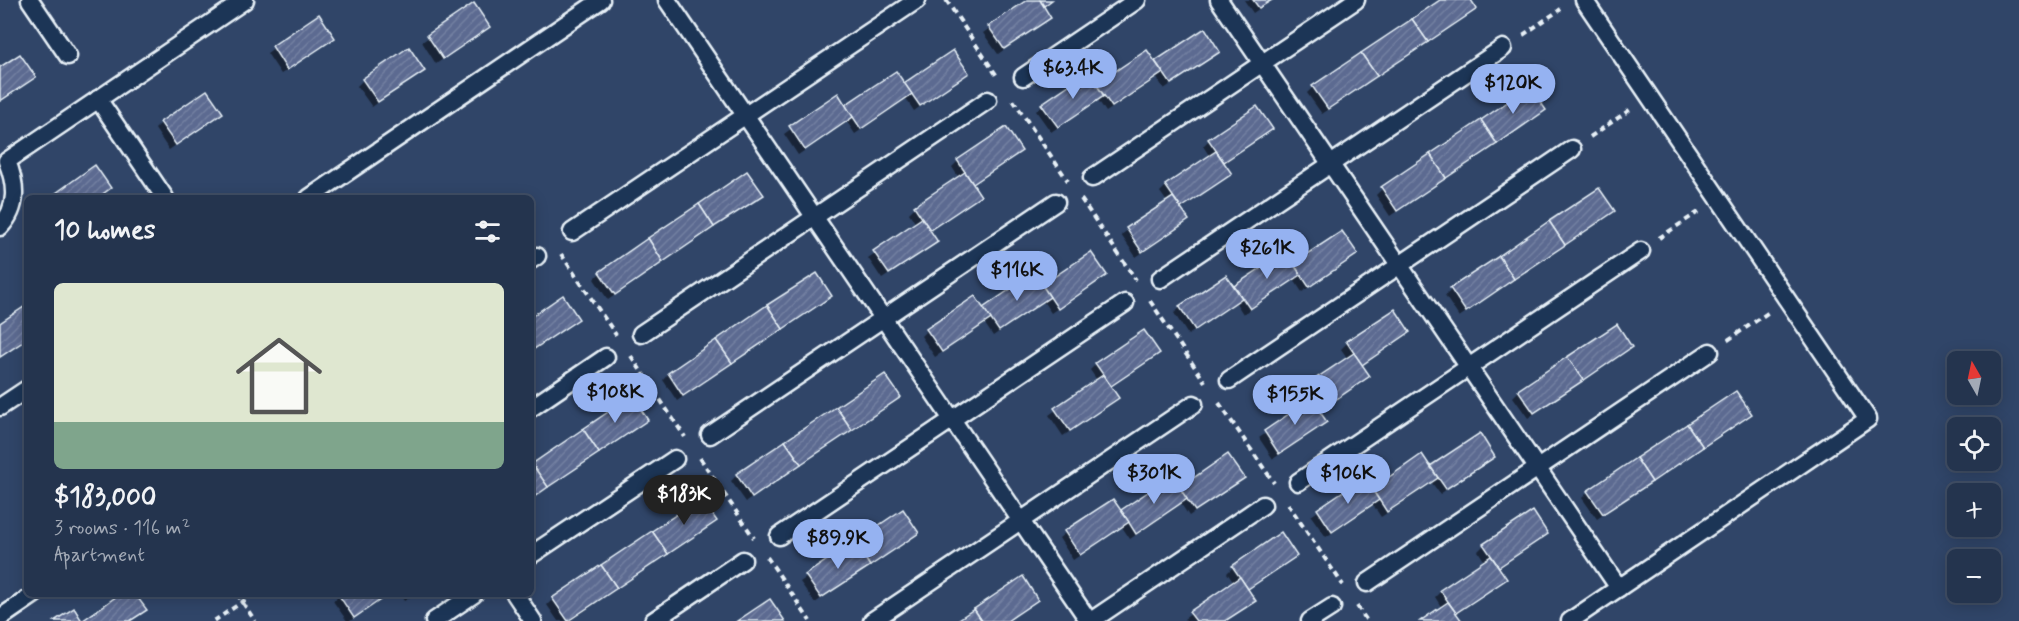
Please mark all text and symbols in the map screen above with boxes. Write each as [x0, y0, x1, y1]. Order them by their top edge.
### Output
pin: $63.4K [1024, 49, 1122, 100]
text: $63.4K [1043, 55, 1103, 82]
pin: $120K [1471, 64, 1555, 115]
text: $120K [1484, 70, 1542, 97]
text: 10 homes [54, 214, 155, 248]
icon: filters [471, 215, 504, 248]
pin: $261K [1225, 229, 1309, 280]
text: $261K [1240, 235, 1294, 262]
pin: $116K [975, 251, 1059, 302]
text: $116K [991, 257, 1043, 284]
icon: home [225, 322, 333, 430]
north arrow [1947, 351, 2001, 405]
map controls [1947, 351, 2001, 603]
pin: $108K [573, 373, 657, 424]
pin: $155K [1253, 375, 1337, 426]
text: $108K [586, 379, 644, 406]
text: $155K [1267, 381, 1323, 408]
button: locate [1947, 417, 2001, 471]
pin: $301K [1112, 454, 1196, 505]
pin: $106K [1306, 454, 1390, 505]
text: $301K [1127, 460, 1181, 487]
text: $106K [1320, 460, 1376, 487]
pin: $183K [642, 475, 726, 526]
text: $183,000 [54, 481, 156, 515]
text: $183K [657, 481, 711, 508]
button: + [1947, 483, 2001, 537]
text: 3 rooms · 116 m² [54, 515, 190, 542]
pin: $89.9K [789, 519, 887, 570]
text: $89.9K [806, 525, 870, 552]
text: Apartment [54, 542, 145, 569]
button: − [1947, 549, 2001, 603]

